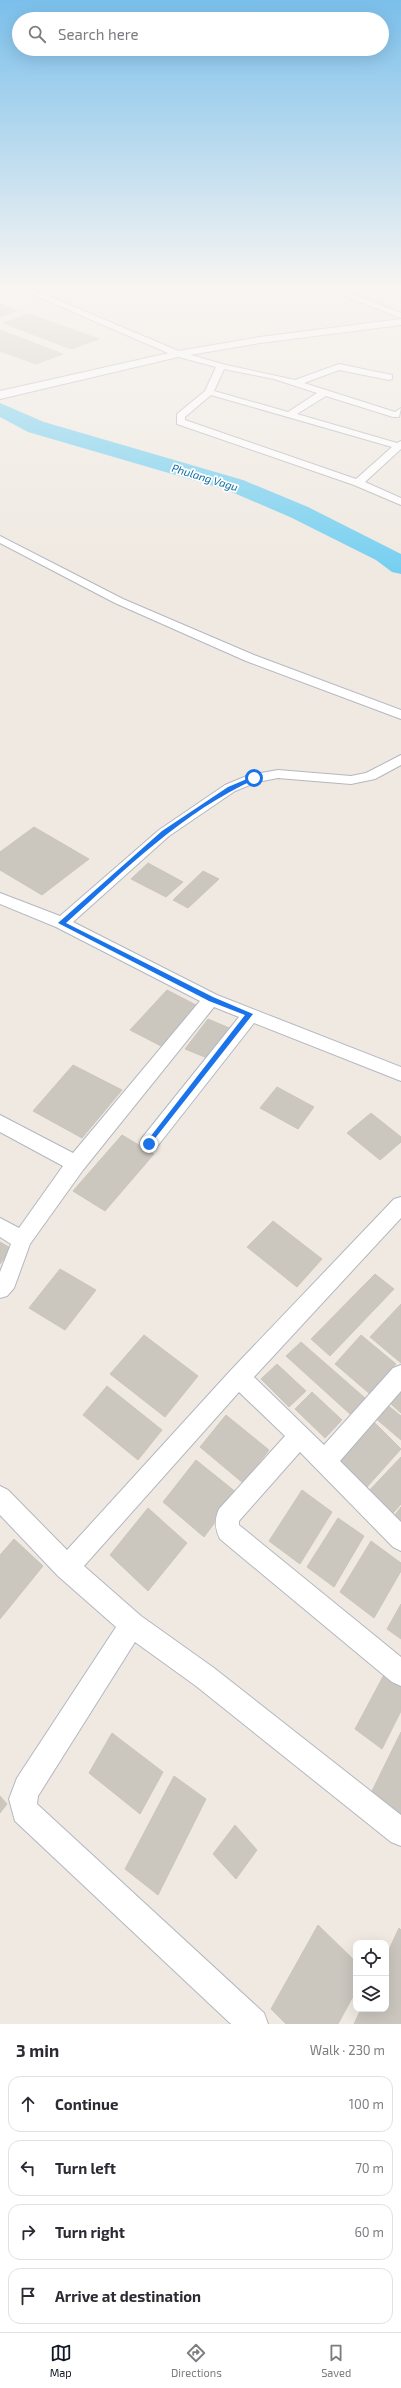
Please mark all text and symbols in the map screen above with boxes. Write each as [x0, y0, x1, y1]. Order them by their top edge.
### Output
search box [12, 12, 389, 56]
icon: search [26, 23, 48, 45]
text: Search here [58, 25, 139, 43]
water label: Phulang Vagu [170, 461, 240, 493]
route start [245, 769, 263, 787]
route end [140, 1135, 158, 1153]
map controls [353, 1940, 389, 2012]
button: locate [353, 1940, 389, 1976]
button: layers [353, 1976, 389, 2012]
text: 3 min [16, 2040, 59, 2060]
text: Walk · 230 m [310, 2042, 385, 2058]
icon: ahead [17, 2093, 39, 2115]
text: Continue [55, 2095, 118, 2113]
text: 100 m [349, 2096, 384, 2112]
icon: left [17, 2157, 39, 2179]
text: Turn left [55, 2159, 116, 2177]
text: 70 m [355, 2160, 384, 2176]
icon: right [17, 2221, 39, 2243]
text: Turn right [55, 2223, 125, 2241]
text: 60 m [354, 2224, 384, 2240]
icon: arrive [17, 2285, 39, 2307]
text: Arrive at destination [55, 2287, 201, 2305]
tab: Map [50, 2342, 72, 2379]
tab: Directions [171, 2342, 222, 2379]
tab: Saved [321, 2342, 351, 2379]

